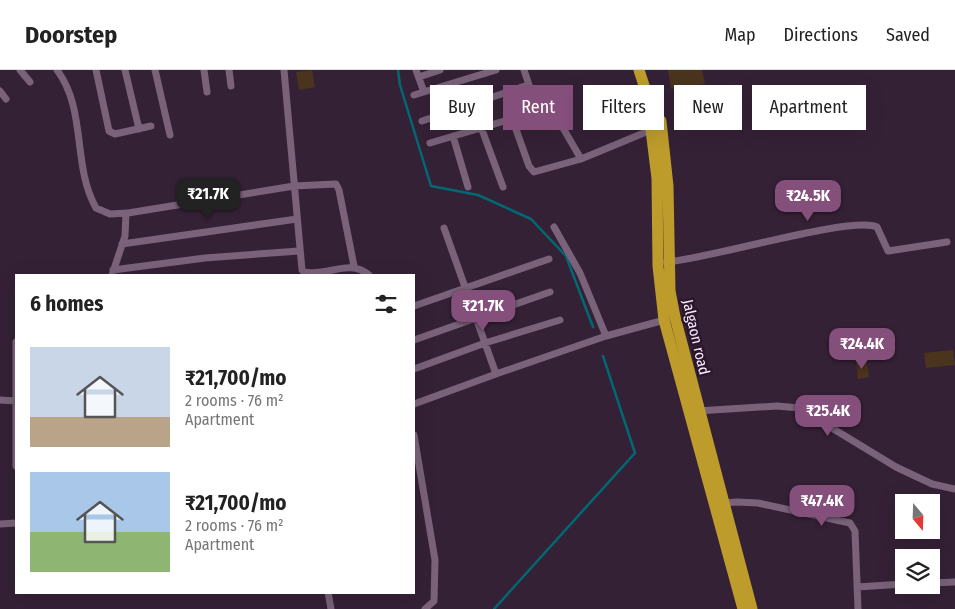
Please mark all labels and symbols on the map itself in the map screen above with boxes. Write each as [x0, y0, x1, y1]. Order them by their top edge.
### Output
pin: ₹21.7K [167, 178, 249, 220]
pin: ₹24.5K [767, 180, 849, 222]
pin: ₹21.7K [442, 290, 524, 332]
street label: Jalgaon road [679, 298, 713, 376]
pin: ₹24.4K [821, 328, 903, 370]
pin: ₹25.4K [787, 394, 869, 437]
pin: ₹47.4K [781, 484, 863, 527]
north arrow [895, 494, 940, 539]

